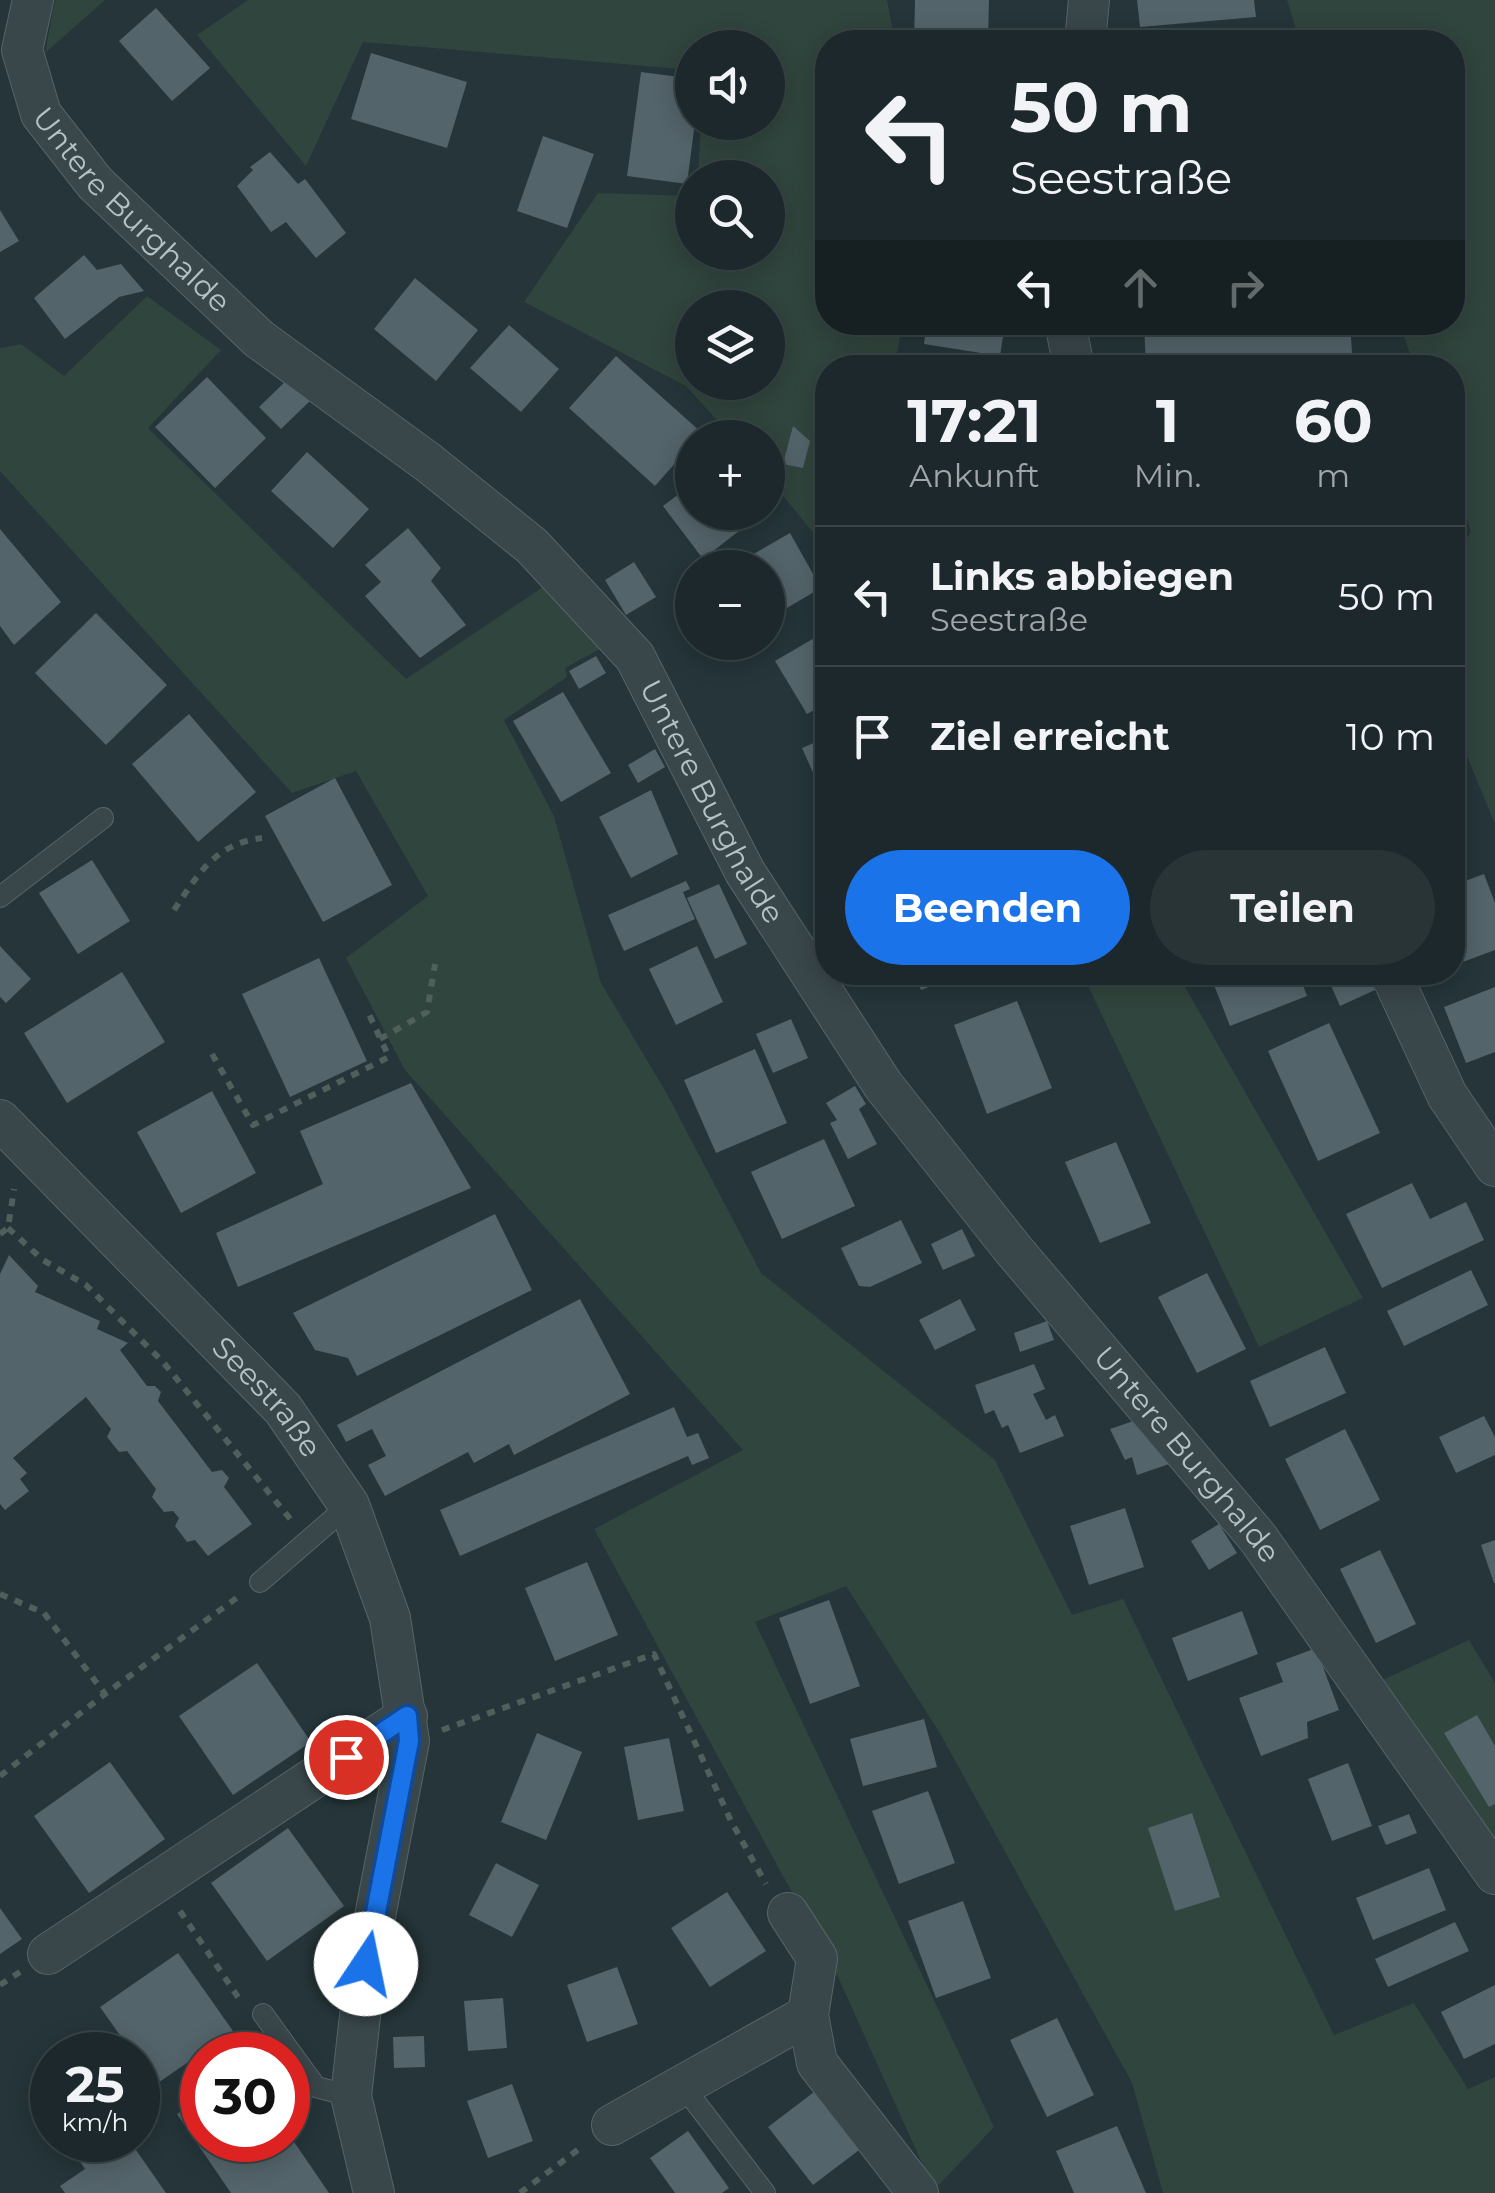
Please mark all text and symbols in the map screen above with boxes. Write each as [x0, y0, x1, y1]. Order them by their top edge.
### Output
map controls [675, 30, 785, 660]
button: sound [675, 30, 785, 140]
text: 50 m [1010, 64, 1192, 150]
icon: left [845, 70, 975, 200]
street label: Untere Burghalde [25, 100, 238, 320]
text: Seestraße [1010, 150, 1232, 205]
button: search [675, 160, 785, 270]
icon: left [1008, 260, 1063, 315]
icon: ahead [1113, 260, 1168, 315]
icon: right [1218, 260, 1273, 315]
button: layers [675, 290, 785, 400]
text: 17:21 [907, 384, 1041, 457]
text: 1 [1156, 384, 1179, 457]
text: 60 [1294, 384, 1373, 457]
button: + [675, 420, 785, 530]
text: Ankunft [909, 456, 1040, 495]
text: Min. [1134, 456, 1201, 495]
text: m [1316, 456, 1350, 495]
button: − [675, 550, 785, 660]
text: Links abbiegen [930, 553, 1234, 600]
icon: left [845, 569, 900, 624]
text: 50 m [1338, 573, 1435, 620]
text: Seestraße [930, 600, 1088, 639]
street label: Untere Burghalde [632, 674, 792, 930]
icon: arrive [845, 709, 900, 764]
text: Ziel erreicht [930, 713, 1170, 760]
text: 10 m [1346, 713, 1435, 760]
button: Beenden [845, 850, 1130, 965]
button: Teilen [1150, 850, 1435, 965]
street label: Seestraße [205, 1329, 330, 1464]
street label: Untere Burghalde [1086, 1339, 1289, 1570]
pin [304, 1715, 389, 1800]
icon: arrive [319, 1730, 374, 1785]
position arrow [314, 1912, 418, 2016]
speed limit sign: 30 [180, 2032, 310, 2162]
text: 25 [65, 2054, 125, 2115]
text: km/h [62, 2107, 128, 2137]

